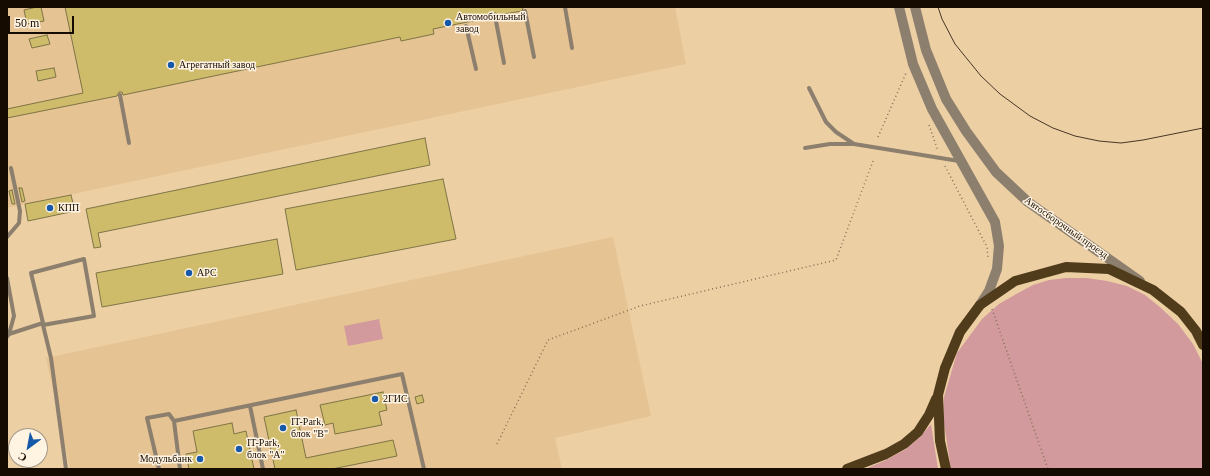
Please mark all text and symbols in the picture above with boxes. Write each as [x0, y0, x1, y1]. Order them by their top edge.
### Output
scale bar [10, 8, 76, 34]
place label: Автомобильный завод [456, 11, 525, 34]
text: 50 m [15, 16, 39, 30]
marker: Автомобильный завод [443, 18, 453, 28]
place label: Агрегатный завод [179, 59, 255, 71]
marker: Агрегатный завод [166, 60, 176, 70]
street label: Автосборочный проезд [1022, 195, 1110, 261]
place label: КПП [58, 202, 79, 214]
marker: КПП [45, 203, 55, 213]
place label: АРС [197, 267, 217, 279]
marker: АРС [184, 268, 194, 278]
place label: 2ГИС [383, 393, 408, 405]
marker: 2ГИС [370, 394, 380, 404]
place label: IT-Park, блок "В" [291, 416, 328, 440]
marker: IT-Park, блок "В" [278, 423, 288, 433]
north arrow [8, 428, 48, 468]
place label: IT-Park, блок "А" [247, 437, 285, 460]
marker: IT-Park, блок "А" [234, 444, 244, 454]
text: С [16, 450, 29, 465]
place label: Модульбанк [140, 453, 192, 465]
marker: Модульбанк [195, 454, 205, 464]

